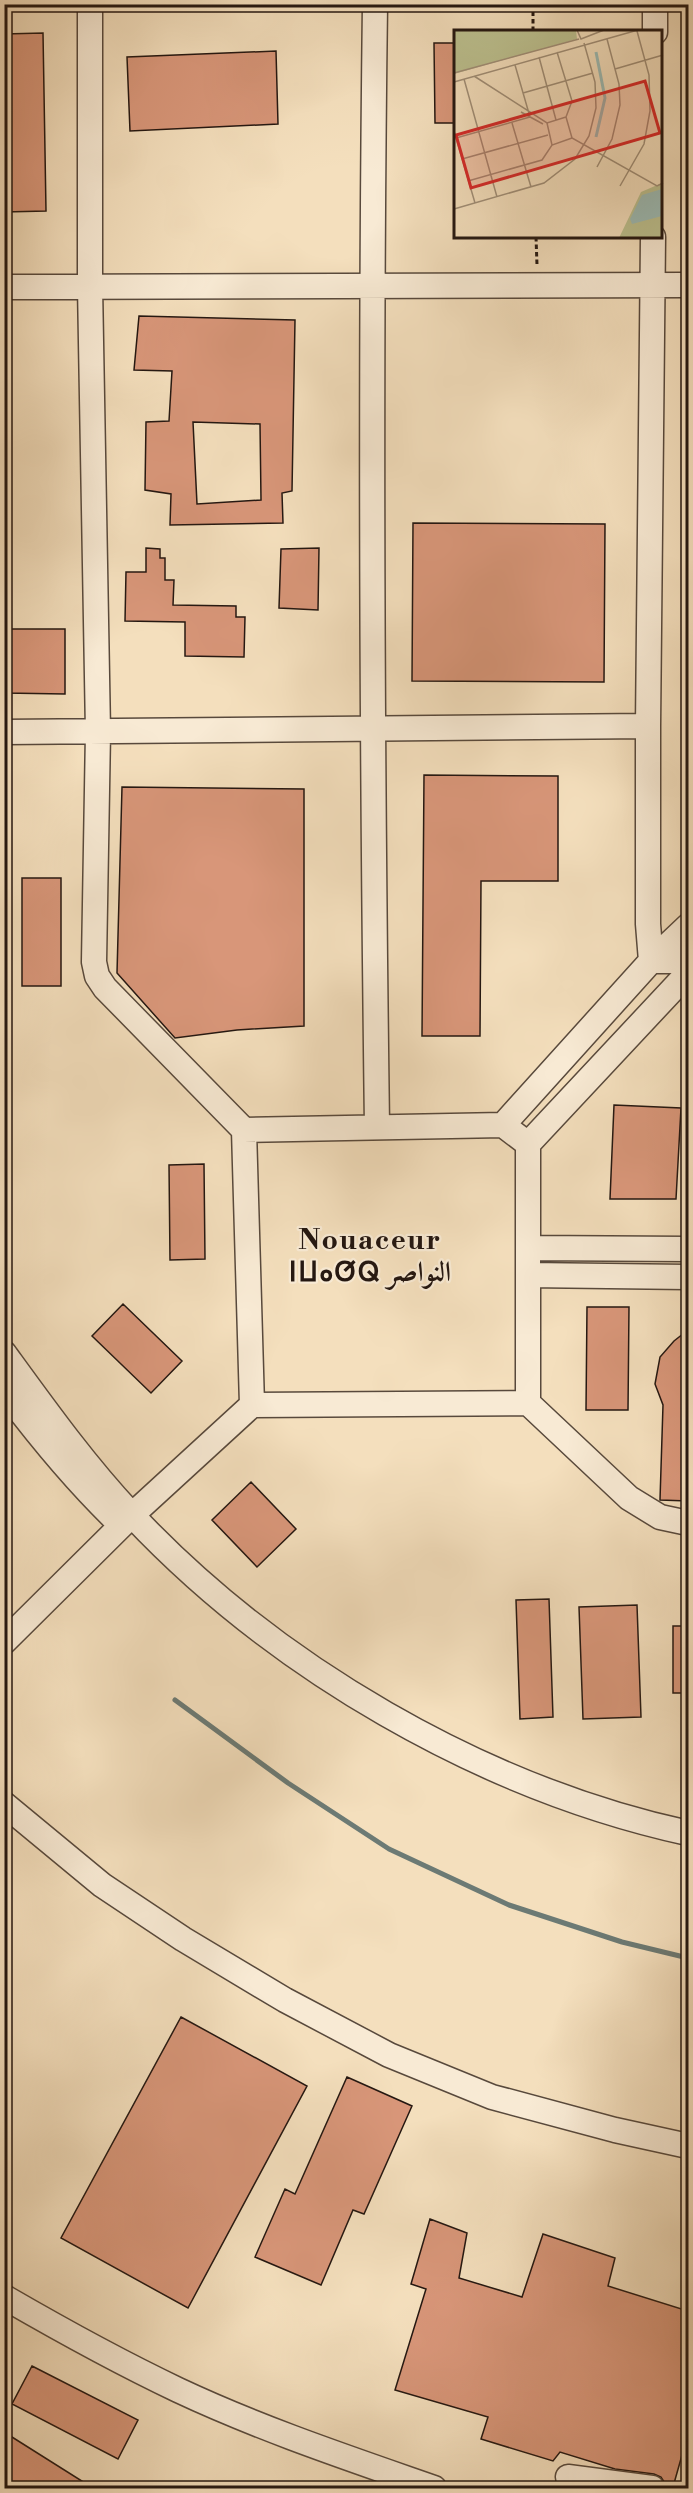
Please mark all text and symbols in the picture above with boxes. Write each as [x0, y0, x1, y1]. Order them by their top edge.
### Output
inset map [454, 30, 663, 238]
district label: Nouaceur ⵏⵡⴰⵚⵕ النواصر [289, 1223, 451, 1290]

